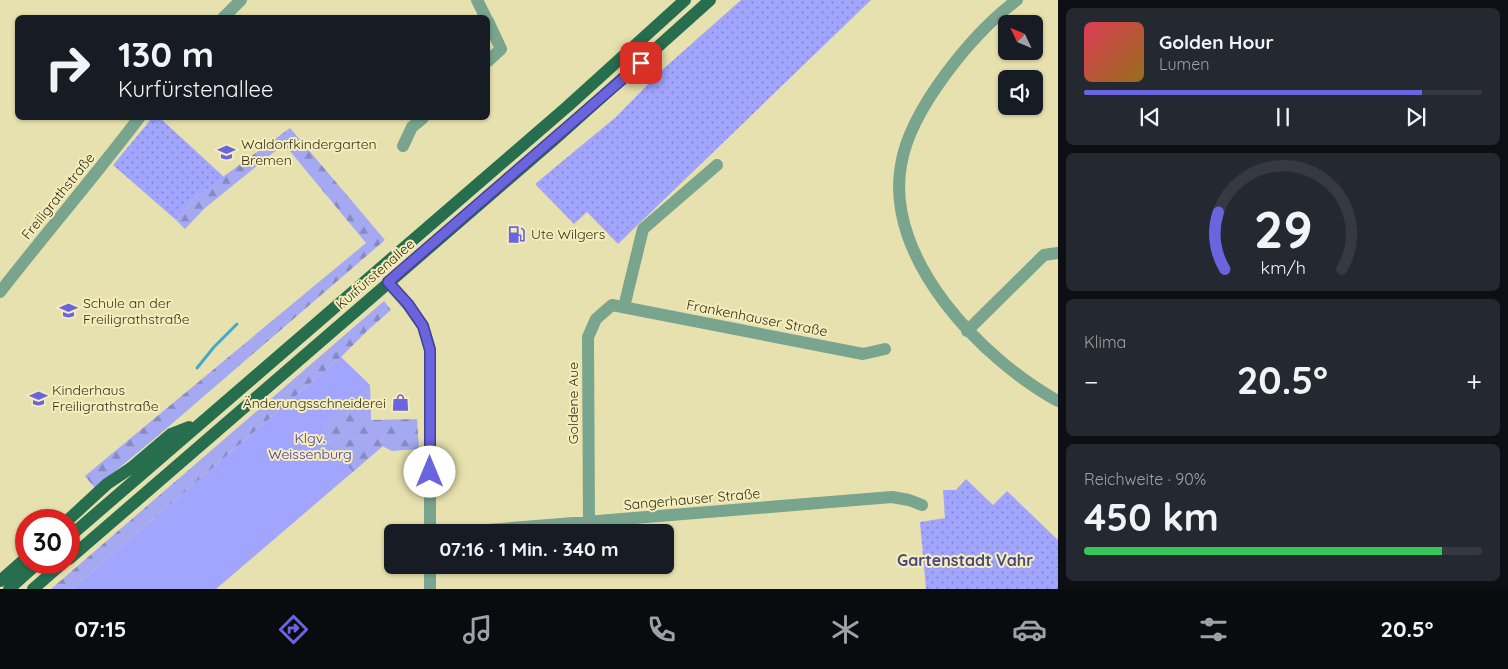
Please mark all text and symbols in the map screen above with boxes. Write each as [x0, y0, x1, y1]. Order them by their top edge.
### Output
north arrow [998, 15, 1042, 60]
map controls [998, 15, 1043, 115]
text: Golden Hour [1159, 30, 1274, 54]
text: 130 m [118, 32, 214, 76]
icon: right [35, 35, 100, 100]
pin [620, 42, 662, 84]
icon: arrive [627, 49, 655, 77]
text: Lumen [1159, 54, 1210, 74]
button: sound [998, 70, 1043, 115]
text: Kurfürstenallee [118, 75, 273, 103]
icon: previous [1136, 103, 1164, 131]
icon: pause [1269, 103, 1297, 131]
icon: next [1402, 103, 1430, 131]
place label: Waldorfkindergarten Bremen [241, 135, 377, 169]
school or university icon: Waldorfkindergarten Bremen [217, 142, 237, 162]
street label: Freiligrathstraße [17, 149, 99, 243]
text: 29 [1253, 196, 1313, 261]
fuel station icon: Ute Wilgers [507, 224, 527, 244]
place label: Ute Wilgers [531, 225, 605, 243]
street label: Kurfürstenallee [332, 235, 418, 313]
text: km/h [1260, 256, 1306, 278]
place label: Schule an der Freiligrathstraße [83, 294, 190, 328]
street label: Frankenhauser Straße [685, 295, 829, 341]
school or university icon: Schule an der Freiligrathstraße [59, 301, 79, 321]
text: Klima [1084, 332, 1126, 352]
text: 20.5° [1237, 356, 1328, 404]
street label: Goldene Aue [564, 362, 582, 444]
text: − [1084, 364, 1099, 399]
text: + [1466, 364, 1482, 399]
place label: Kinderhaus Freiligrathstraße [52, 381, 159, 415]
school or university icon: Kinderhaus Freiligrathstraße [28, 388, 48, 408]
shop icon: Änderungsschneiderei [390, 393, 410, 413]
place label: Änderungsschneiderei [243, 394, 386, 412]
park label: Klgv. Weissenburg [268, 429, 352, 463]
position arrow [403, 445, 455, 497]
text: Reichweite · 90% [1084, 469, 1206, 489]
street label: Sangerhauser Straße [623, 484, 761, 514]
text: 450 km [1084, 493, 1219, 541]
speed limit sign: 30 [15, 509, 80, 574]
text: 07:16 · 1 Min. · 340 m [440, 537, 618, 561]
district label: Gartenstadt Vahr [897, 550, 1033, 570]
icon: directions [276, 612, 311, 647]
icon: music [460, 612, 495, 647]
icon: phone [644, 612, 679, 647]
icon: climate [828, 612, 863, 647]
icon: car [1012, 612, 1047, 647]
icon: filters [1196, 612, 1231, 647]
text: 07:15 [75, 615, 127, 643]
text: 20.5° [1381, 615, 1433, 643]

